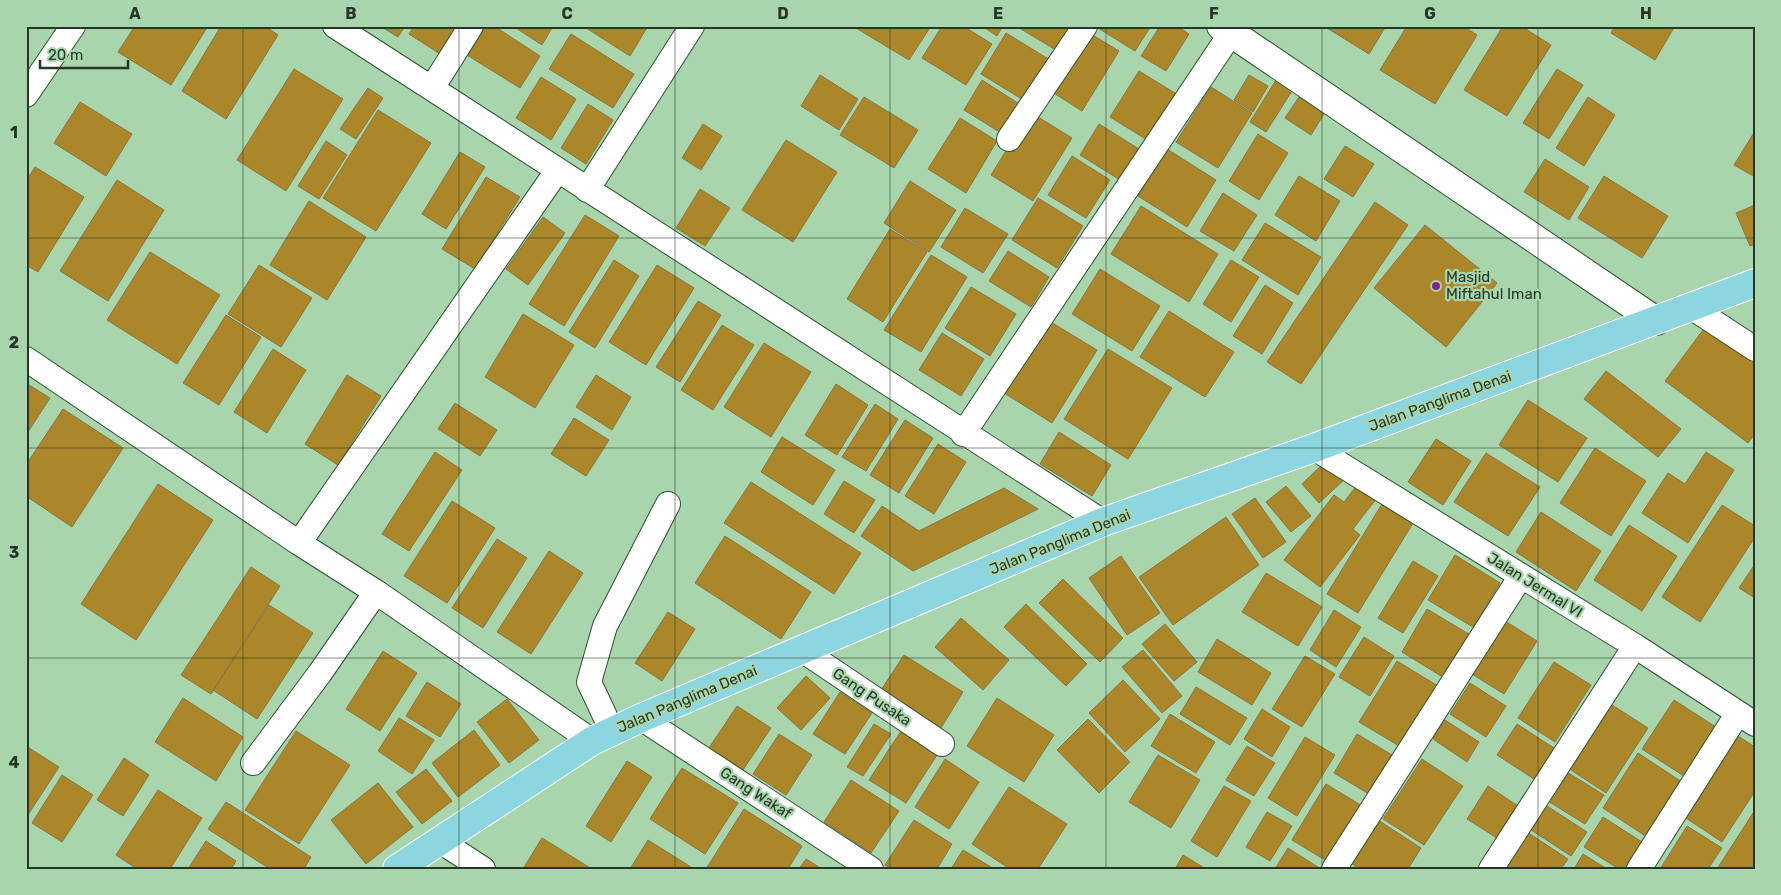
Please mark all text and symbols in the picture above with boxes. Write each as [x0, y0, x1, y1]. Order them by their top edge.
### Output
text: A [129, 4, 141, 23]
text: B [345, 4, 357, 23]
text: C [561, 4, 573, 23]
text: D [777, 4, 789, 23]
text: E [993, 4, 1003, 23]
text: F [1209, 4, 1219, 23]
text: G [1424, 4, 1436, 23]
text: H [1640, 4, 1652, 23]
scale bar [40, 38, 128, 70]
text: 20 m [48, 46, 83, 64]
text: 1 [10, 123, 18, 142]
place label: Masjid Miftahul Iman [1446, 268, 1542, 303]
marker: Masjid Miftahul Iman [1430, 280, 1442, 292]
text: 2 [9, 333, 19, 352]
street label: Jalan Panglima Denai [1366, 367, 1514, 435]
street label: Jalan Panglima Denai [987, 505, 1133, 579]
text: 3 [9, 543, 19, 562]
street label: Jalan Jermal VI [1484, 549, 1586, 621]
street label: Jalan Panglima Denai [614, 661, 760, 737]
street label: Gang Pusaka [829, 664, 915, 730]
text: 4 [9, 753, 20, 772]
street label: Gang Wakaf [717, 763, 795, 823]

